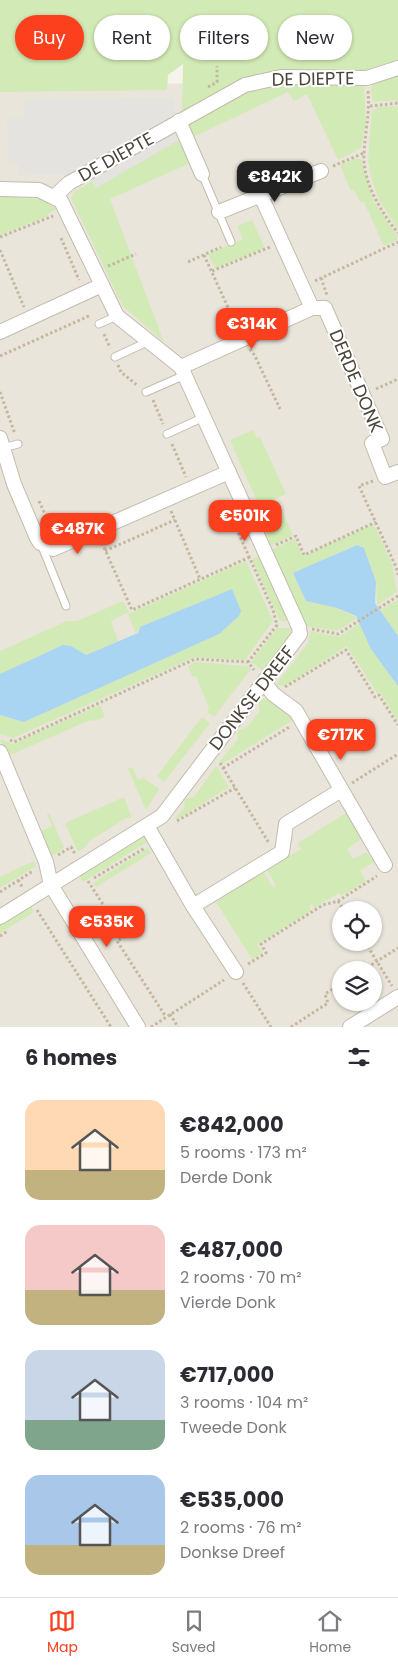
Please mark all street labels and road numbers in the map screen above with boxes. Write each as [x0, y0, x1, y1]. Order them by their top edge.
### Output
street label: DE DIEPTE [271, 65, 354, 92]
street label: DE DIEPTE [74, 126, 158, 188]
street label: DERDE DONK [323, 325, 390, 437]
street label: DONKSE DREEF [203, 640, 300, 755]

